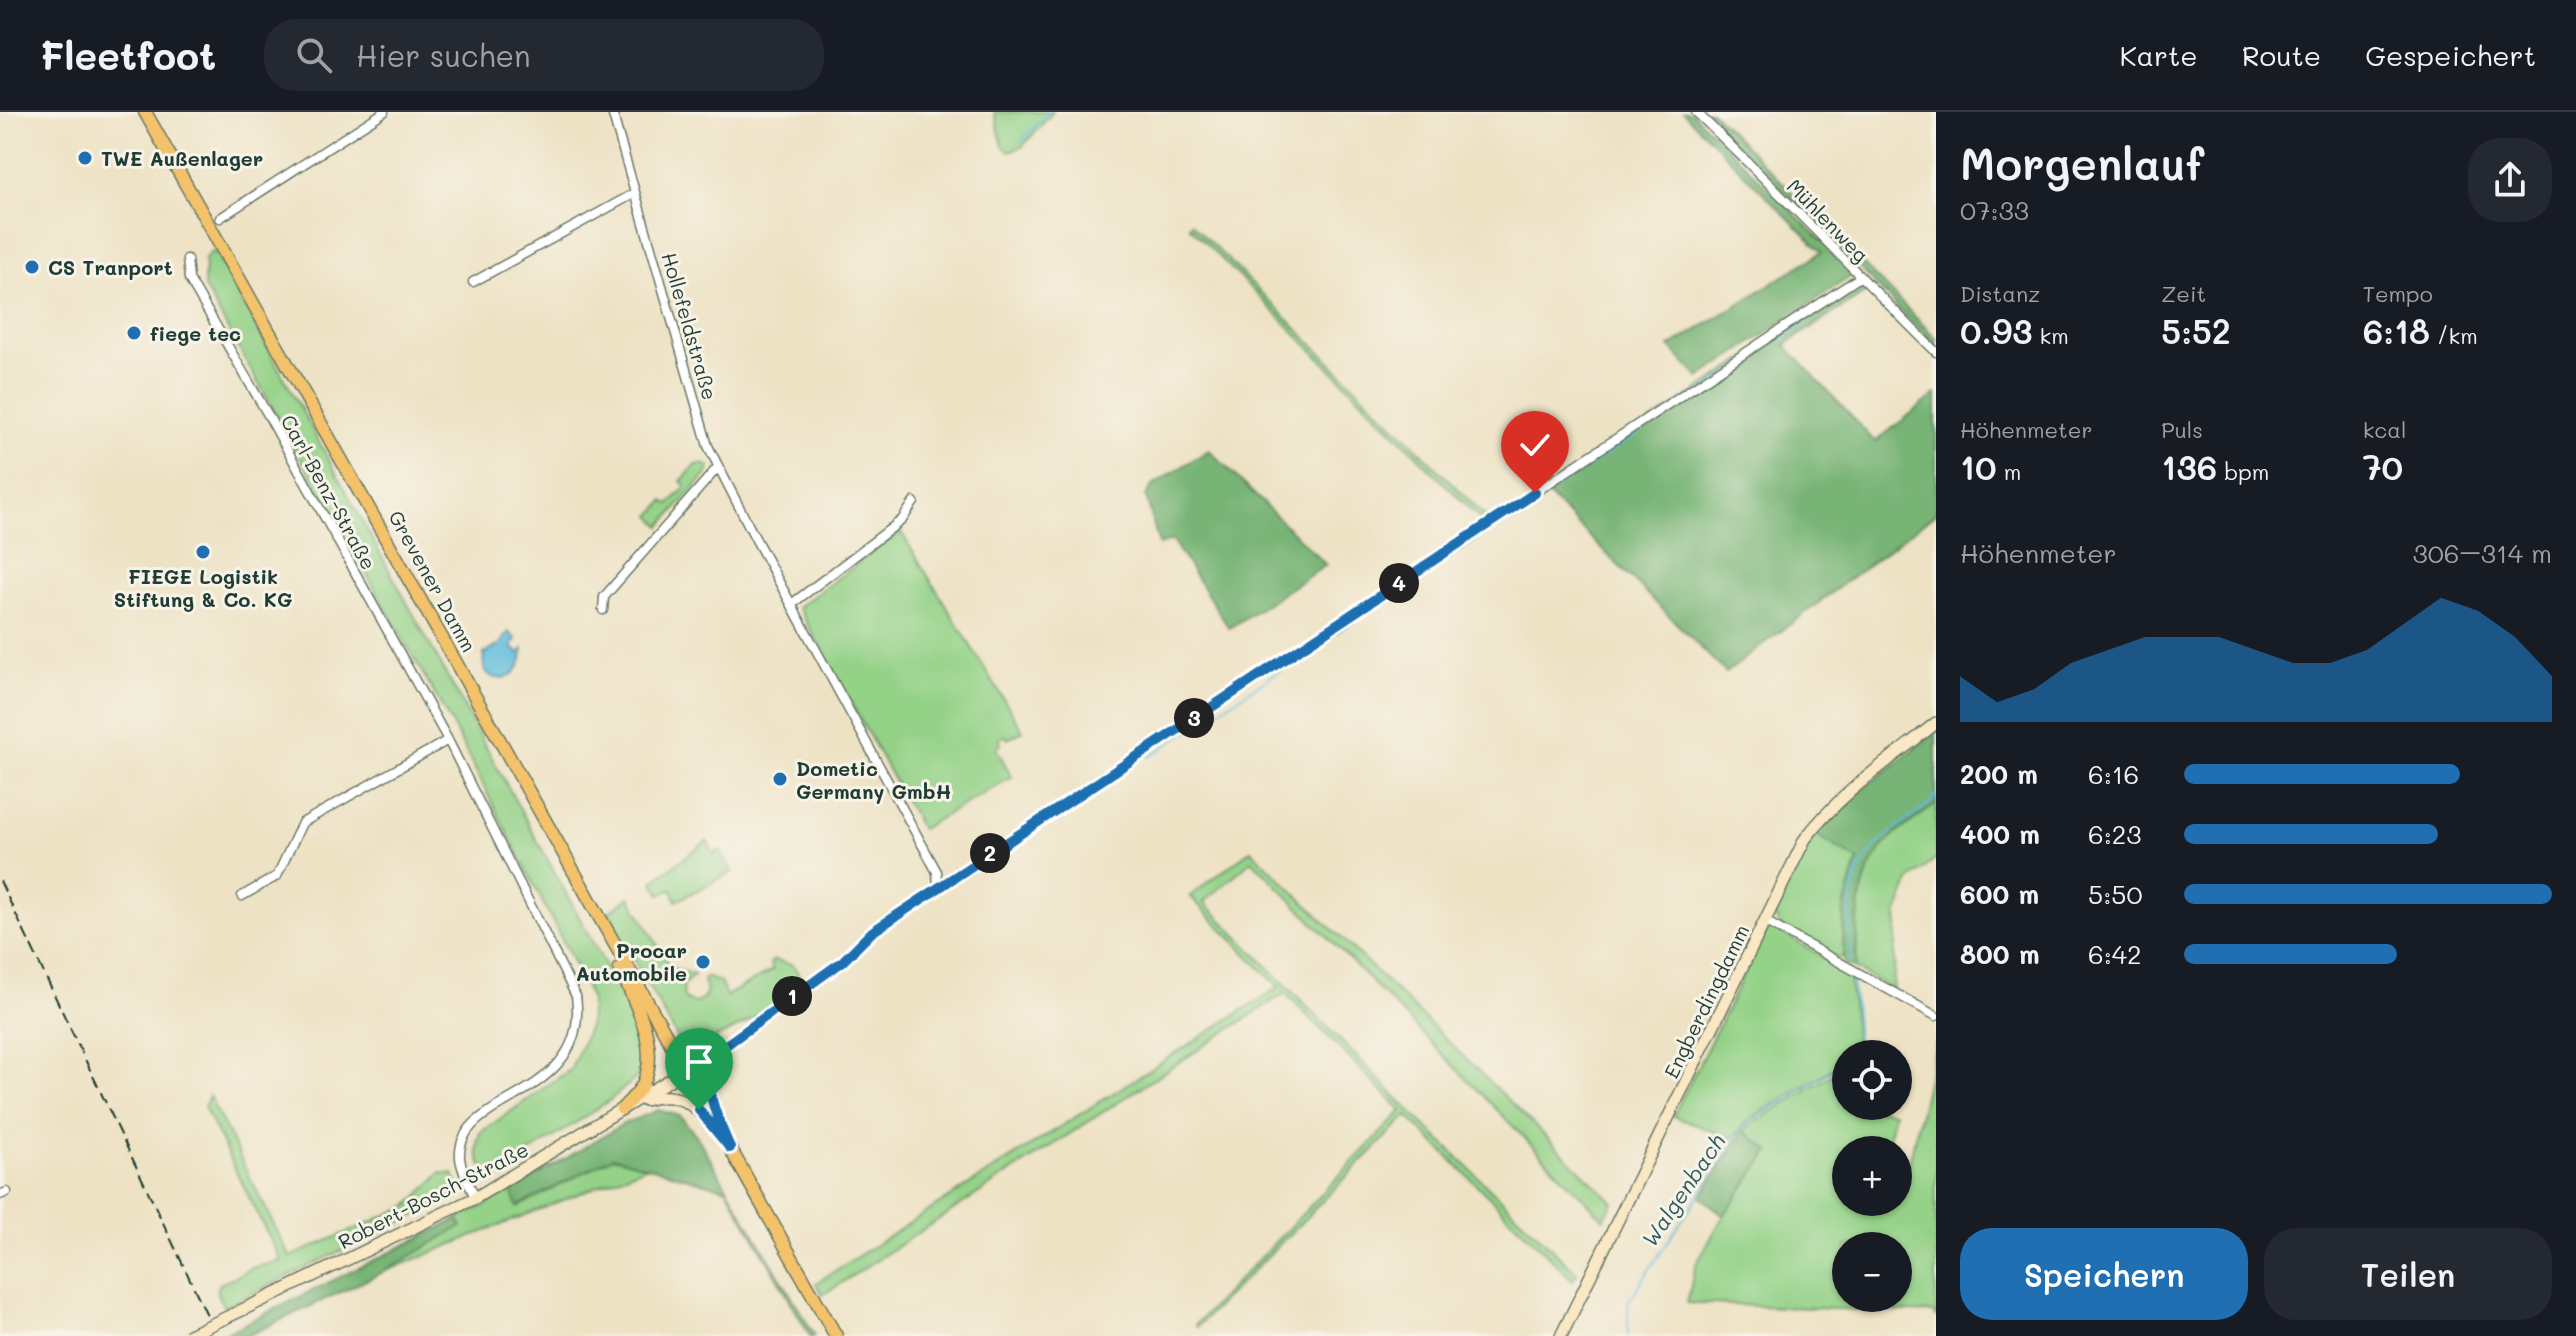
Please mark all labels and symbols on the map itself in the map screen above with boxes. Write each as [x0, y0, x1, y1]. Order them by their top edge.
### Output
place label: TWE Außenlager [101, 145, 263, 171]
marker: TWE Außenlager [76, 149, 94, 167]
street label: Mühlenweg [1782, 173, 1874, 267]
street label: Hollefeldstraße [656, 249, 724, 403]
place label: CS Tranport [48, 254, 173, 280]
marker: CS Tranport [23, 258, 41, 276]
place label: fiege tec [150, 320, 241, 346]
marker: fiege tec [125, 324, 143, 342]
street label: Carl-Benz-Straße [276, 410, 382, 574]
pin [1501, 411, 1569, 493]
street label: Grevener Damm [383, 506, 483, 656]
marker: FIEGE Logistik Stiftung & Co. KG [194, 543, 212, 561]
place label: FIEGE Logistik Stiftung & Co. KG [114, 563, 292, 612]
pin: 4 [1379, 563, 1419, 603]
pin: 3 [1174, 698, 1214, 738]
place label: Dometic Germany GmbH [796, 755, 952, 804]
marker: Dometic Germany GmbH [771, 770, 789, 788]
pin: 2 [970, 833, 1010, 873]
street label: Engberdingdamm [1658, 920, 1754, 1082]
place label: Procar Automobile [576, 937, 687, 986]
marker: Procar Automobile [694, 953, 712, 971]
pin: 1 [772, 976, 812, 1016]
pin [665, 1028, 733, 1110]
water label: Walgenbach [1635, 1128, 1731, 1252]
street label: Robert-Bosch-Straße [333, 1136, 533, 1254]

